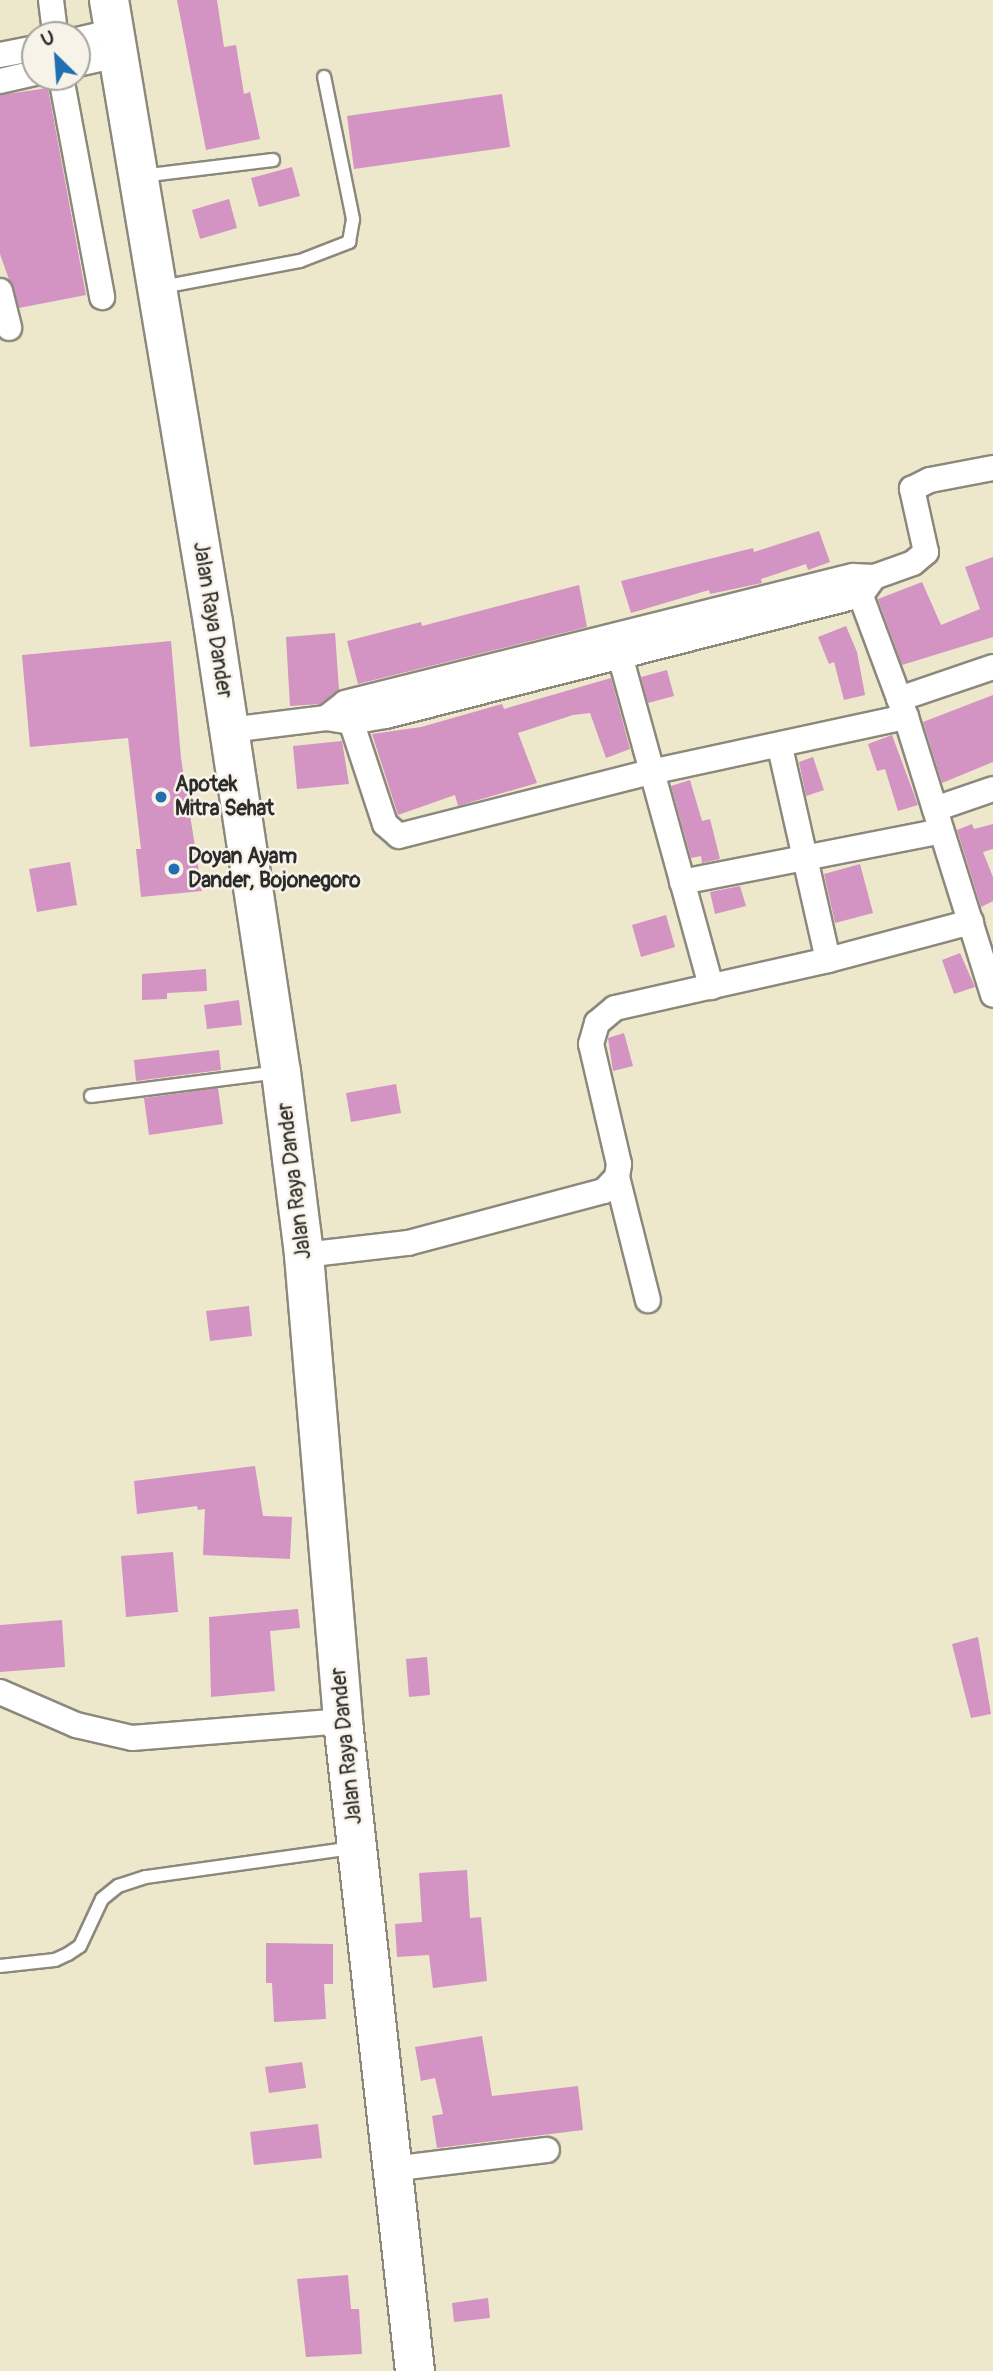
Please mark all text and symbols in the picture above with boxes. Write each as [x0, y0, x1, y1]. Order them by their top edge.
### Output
north arrow [21, 21, 91, 91]
text: U [37, 25, 59, 52]
street label: Jalan Raya Dander [187, 540, 237, 700]
place label: Apotek Mitra Sehat [175, 772, 274, 822]
marker: Apotek Mitra Sehat [153, 789, 169, 805]
place label: Doyan Ayam Dander, Bojonegoro [188, 844, 360, 894]
marker: Doyan Ayam Dander, Bojonegoro [166, 861, 182, 877]
street label: Jalan Raya Dander [273, 1101, 317, 1261]
street label: Jalan Raya Dander [326, 1666, 368, 1826]

